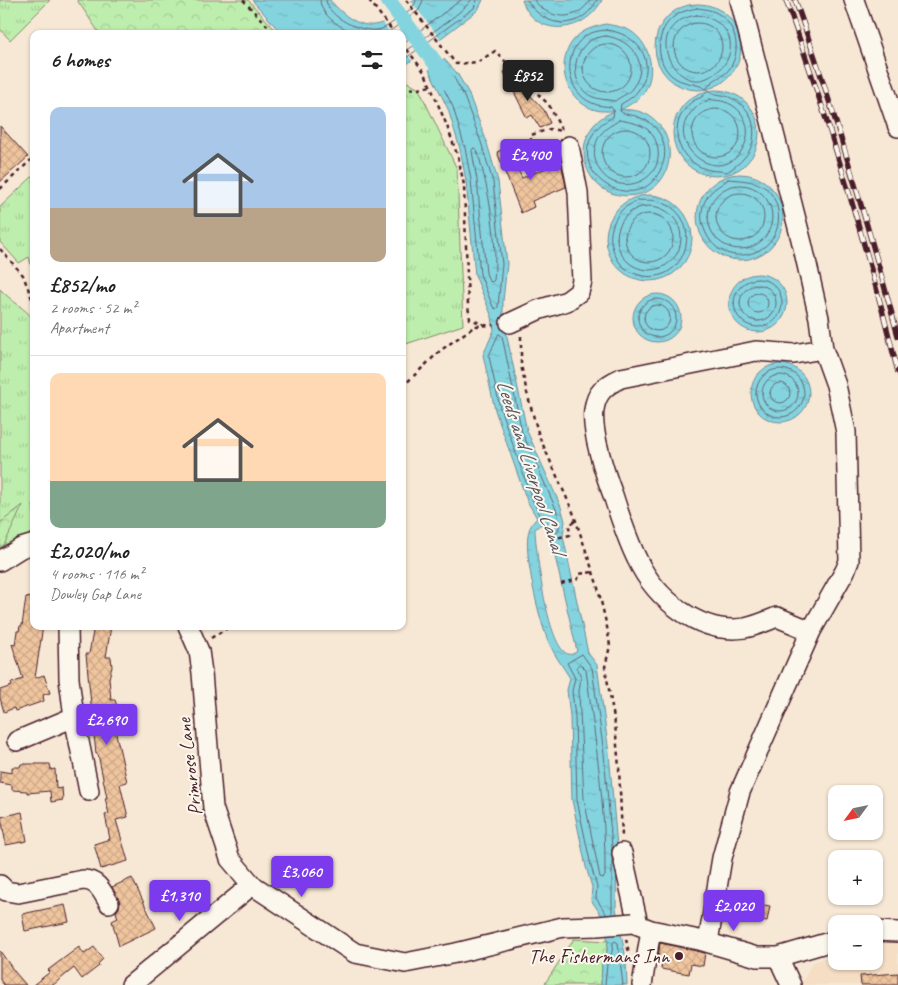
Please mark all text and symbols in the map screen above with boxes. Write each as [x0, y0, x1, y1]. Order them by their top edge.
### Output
icon: filters [358, 46, 386, 74]
text: 6 homes [50, 47, 110, 73]
pin: £852 [498, 59, 558, 102]
text: £852 [514, 66, 542, 86]
pin: £2,400 [490, 138, 572, 181]
icon: home [173, 140, 263, 230]
text: £2,400 [511, 145, 551, 165]
text: £852/mo [50, 272, 114, 298]
text: 2 rooms · 52 m² [50, 298, 136, 318]
text: Apartment [50, 318, 109, 338]
water label: Leeds and Liverpool Canal [491, 376, 574, 563]
icon: home [173, 405, 263, 495]
text: £2,020/mo [50, 538, 128, 564]
text: 4 rooms · 116 m² [50, 564, 144, 584]
text: Dowley Gap Lane [50, 584, 141, 604]
pin: £2,690 [66, 704, 148, 746]
text: £2,690 [87, 710, 127, 730]
street label: Primrose Lane [171, 715, 208, 817]
north arrow [828, 785, 882, 840]
map controls [828, 785, 883, 970]
button: + [828, 850, 883, 905]
pin: £3,060 [261, 856, 343, 898]
text: £3,060 [282, 862, 322, 882]
pin: £1,310 [139, 880, 221, 922]
text: £1,310 [160, 886, 200, 906]
pin: £2,020 [693, 890, 775, 932]
text: £2,020 [714, 896, 754, 916]
button: − [828, 915, 883, 970]
place label: The Fishermans Inn [529, 944, 670, 969]
marker: The Fishermans Inn [673, 950, 685, 962]

